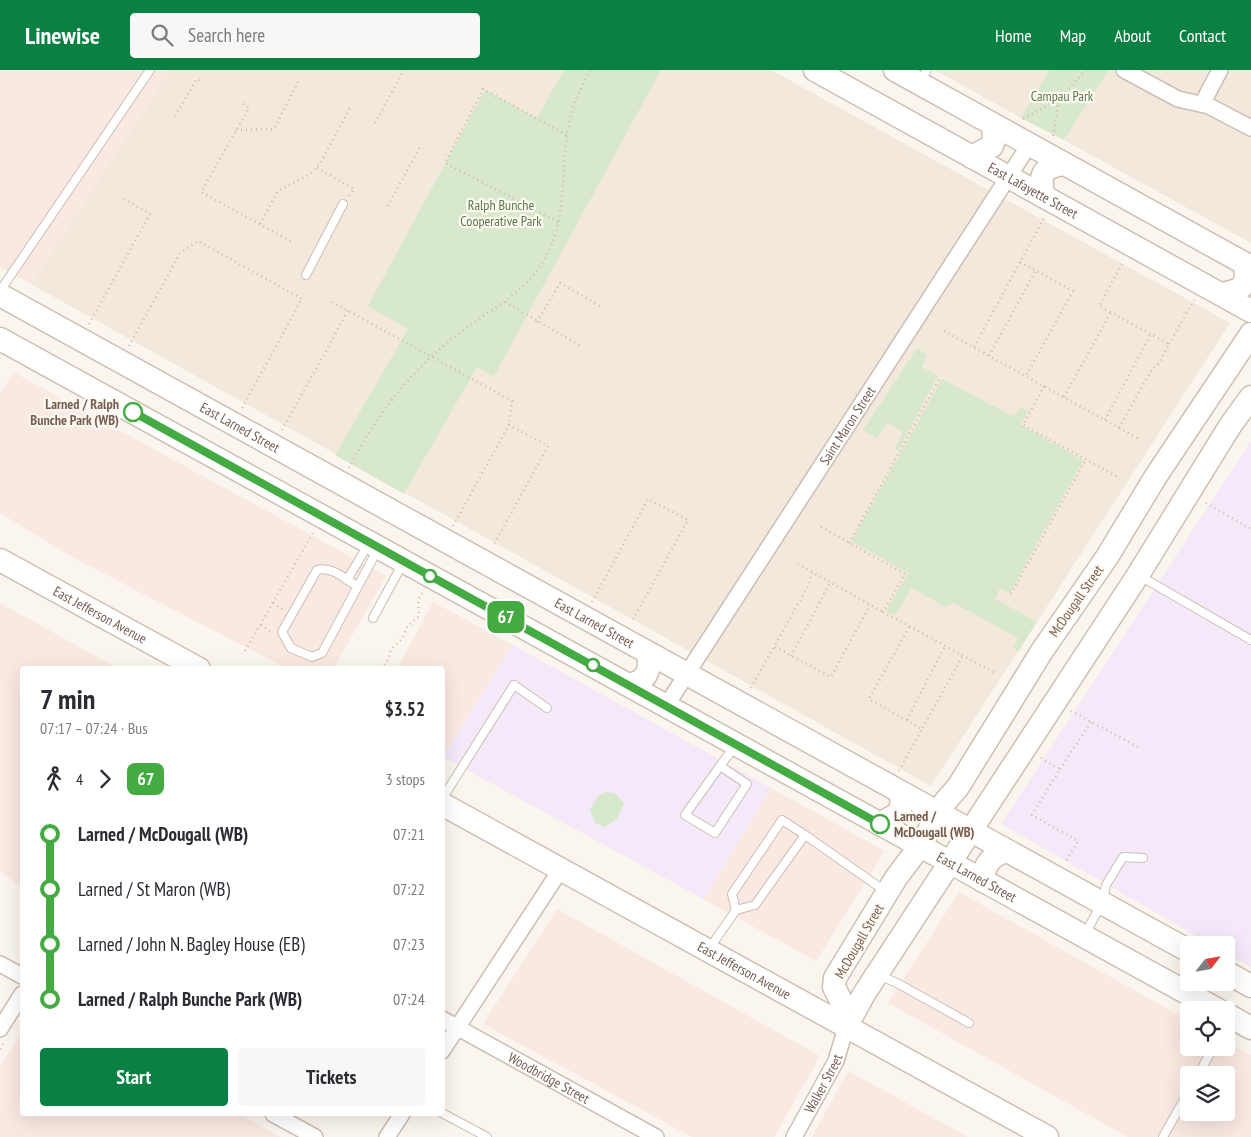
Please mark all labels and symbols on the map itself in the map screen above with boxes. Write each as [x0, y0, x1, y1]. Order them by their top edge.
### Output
park label: Campau Park [1031, 87, 1094, 105]
street label: East Lafayette Street [985, 158, 1081, 223]
park label: Ralph Bunche Cooperative Park [460, 196, 542, 230]
street label: Saint Maron Street [815, 383, 880, 468]
place label: Larned / Ralph Bunche Park (WB) [30, 395, 119, 429]
street label: East Larned Street [197, 398, 283, 457]
marker: Larned / Ralph Bunche Park (WB) [123, 402, 143, 422]
street label: McDougall Street [1045, 562, 1107, 640]
unlabelled marker [423, 569, 437, 583]
street label: East Jefferson Avenue [50, 582, 150, 648]
street label: East Larned Street [552, 594, 638, 652]
line badge: 67 [484, 601, 528, 633]
unlabelled marker [586, 658, 600, 672]
place label: Larned / McDougall (WB) [894, 807, 975, 841]
marker: Larned / McDougall (WB) [870, 814, 890, 834]
street label: East Larned Street [934, 848, 1020, 906]
street label: McDougall Street [830, 900, 888, 982]
north arrow [1180, 936, 1235, 991]
street label: East Jefferson Avenue [694, 937, 794, 1003]
street label: Woodbridge Street [505, 1048, 593, 1108]
street label: Walker Street [800, 1052, 847, 1116]

